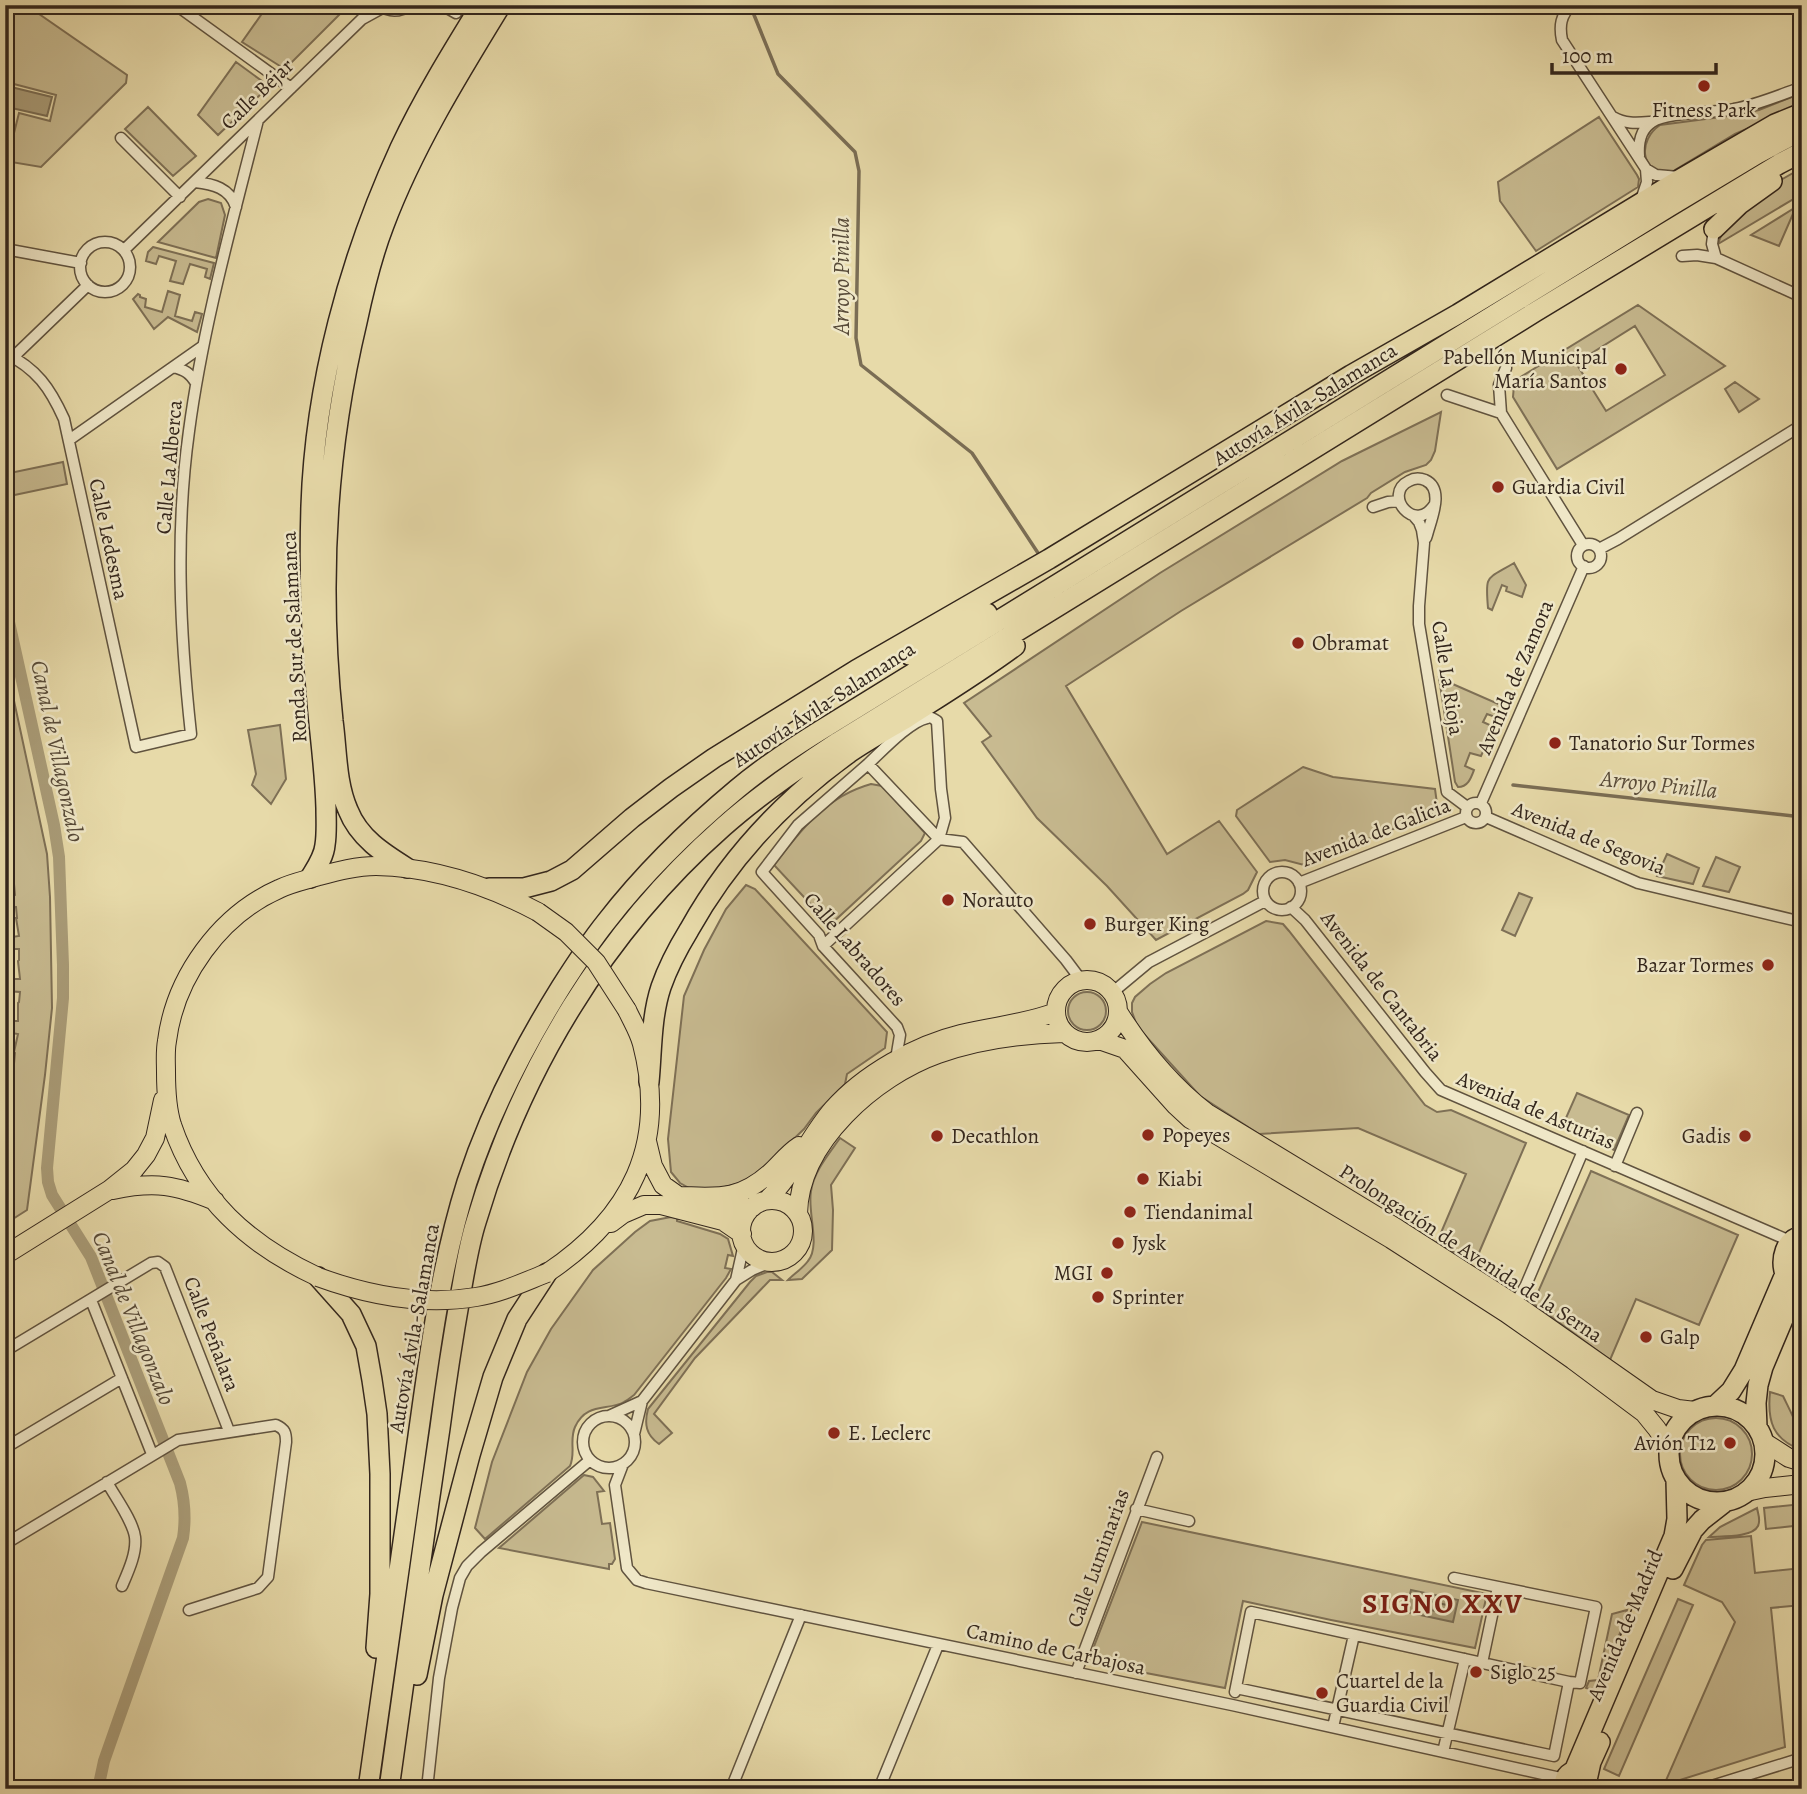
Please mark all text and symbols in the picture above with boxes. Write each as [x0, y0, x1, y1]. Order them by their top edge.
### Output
scale bar [1552, 32, 1716, 76]
text: 100 m [1562, 42, 1613, 70]
street label: Calle Béjar [214, 52, 300, 136]
marker: Fitness Park [1696, 78, 1712, 94]
place label: Fitness Park [1652, 96, 1757, 124]
water label: Arroyo Pinilla [826, 217, 857, 336]
street label: Autovía Ávila-Salamanca [1207, 336, 1403, 473]
place label: Pabellón Municipal María Santos [1443, 343, 1607, 395]
marker: Pabellón Municipal María Santos [1613, 361, 1629, 377]
street label: Calle La Alberca [149, 398, 189, 535]
place label: Guardia Civil [1512, 473, 1625, 501]
street label: Calle Ledesma [82, 476, 136, 602]
marker: Guardia Civil [1490, 479, 1506, 495]
street label: Ronda Sur de Salamanca [274, 530, 314, 743]
street label: Avenida de Zamora [1469, 595, 1560, 759]
street label: Calle La Rioja [1425, 619, 1471, 737]
place label: Obramat [1312, 629, 1389, 657]
street label: Autovía Ávila-Salamanca [727, 634, 921, 774]
marker: Obramat [1290, 635, 1306, 651]
water label: Canal de Villagonzalo [23, 657, 92, 845]
place label: Tanatorio Sur Tormes [1569, 729, 1755, 757]
marker: Tanatorio Sur Tormes [1547, 735, 1563, 751]
water label: Arroyo Pinilla [1598, 763, 1719, 806]
street label: Avenida de Galicia [1297, 791, 1454, 874]
street label: Avenida de Segovia [1507, 794, 1670, 882]
street label: Calle Labradores [798, 886, 912, 1012]
place label: Norauto [962, 886, 1034, 914]
marker: Norauto [940, 892, 956, 908]
street label: Avenida de Cantabria [1314, 904, 1450, 1067]
place label: Burger King [1104, 910, 1210, 938]
marker: Burger King [1082, 916, 1098, 932]
place label: Bazar Tormes [1636, 951, 1754, 979]
marker: Bazar Tormes [1760, 957, 1776, 973]
street label: Avenida de Asturias [1452, 1064, 1619, 1156]
place label: Popeyes [1162, 1121, 1230, 1149]
place label: Decathlon [951, 1122, 1039, 1150]
place label: Gadis [1682, 1122, 1731, 1150]
marker: Popeyes [1140, 1127, 1156, 1143]
marker: Decathlon [929, 1128, 945, 1144]
marker: Gadis [1737, 1128, 1753, 1144]
street label: Prolongación de Avenida de la Serna [1334, 1157, 1608, 1349]
place label: Kiabi [1157, 1165, 1203, 1193]
marker: Kiabi [1135, 1171, 1151, 1187]
place label: Tiendanimal [1144, 1198, 1253, 1226]
marker: Tiendanimal [1122, 1204, 1138, 1220]
street label: Autovía Ávila-Salamanca [382, 1221, 446, 1436]
water label: Canal de Villagonzalo [85, 1227, 183, 1410]
place label: Jysk [1132, 1229, 1167, 1257]
marker: Jysk [1110, 1235, 1126, 1251]
place label: MGI [1054, 1259, 1093, 1287]
marker: MGI [1099, 1265, 1115, 1281]
street label: Calle Peñalara [177, 1273, 247, 1396]
place label: Sprinter [1112, 1283, 1184, 1311]
marker: Sprinter [1090, 1289, 1106, 1305]
place label: Galp [1660, 1323, 1700, 1351]
marker: Galp [1638, 1329, 1654, 1345]
place label: E. Leclerc [848, 1419, 931, 1447]
marker: E. Leclerc [826, 1425, 842, 1441]
place label: Avión T12 [1633, 1429, 1716, 1457]
marker: Avión T12 [1722, 1435, 1738, 1451]
street label: Calle Luminarias [1060, 1485, 1136, 1631]
street label: Avenida de Madrid [1580, 1544, 1670, 1706]
district label: SIGNO XXV [1362, 1585, 1524, 1623]
street label: Camino de Carbajosa [964, 1616, 1148, 1682]
place label: Siglo 25 [1490, 1658, 1556, 1686]
marker: Siglo 25 [1468, 1664, 1484, 1680]
place label: Cuartel de la Guardia Civil [1336, 1667, 1449, 1719]
marker: Cuartel de la Guardia Civil [1314, 1685, 1330, 1701]

